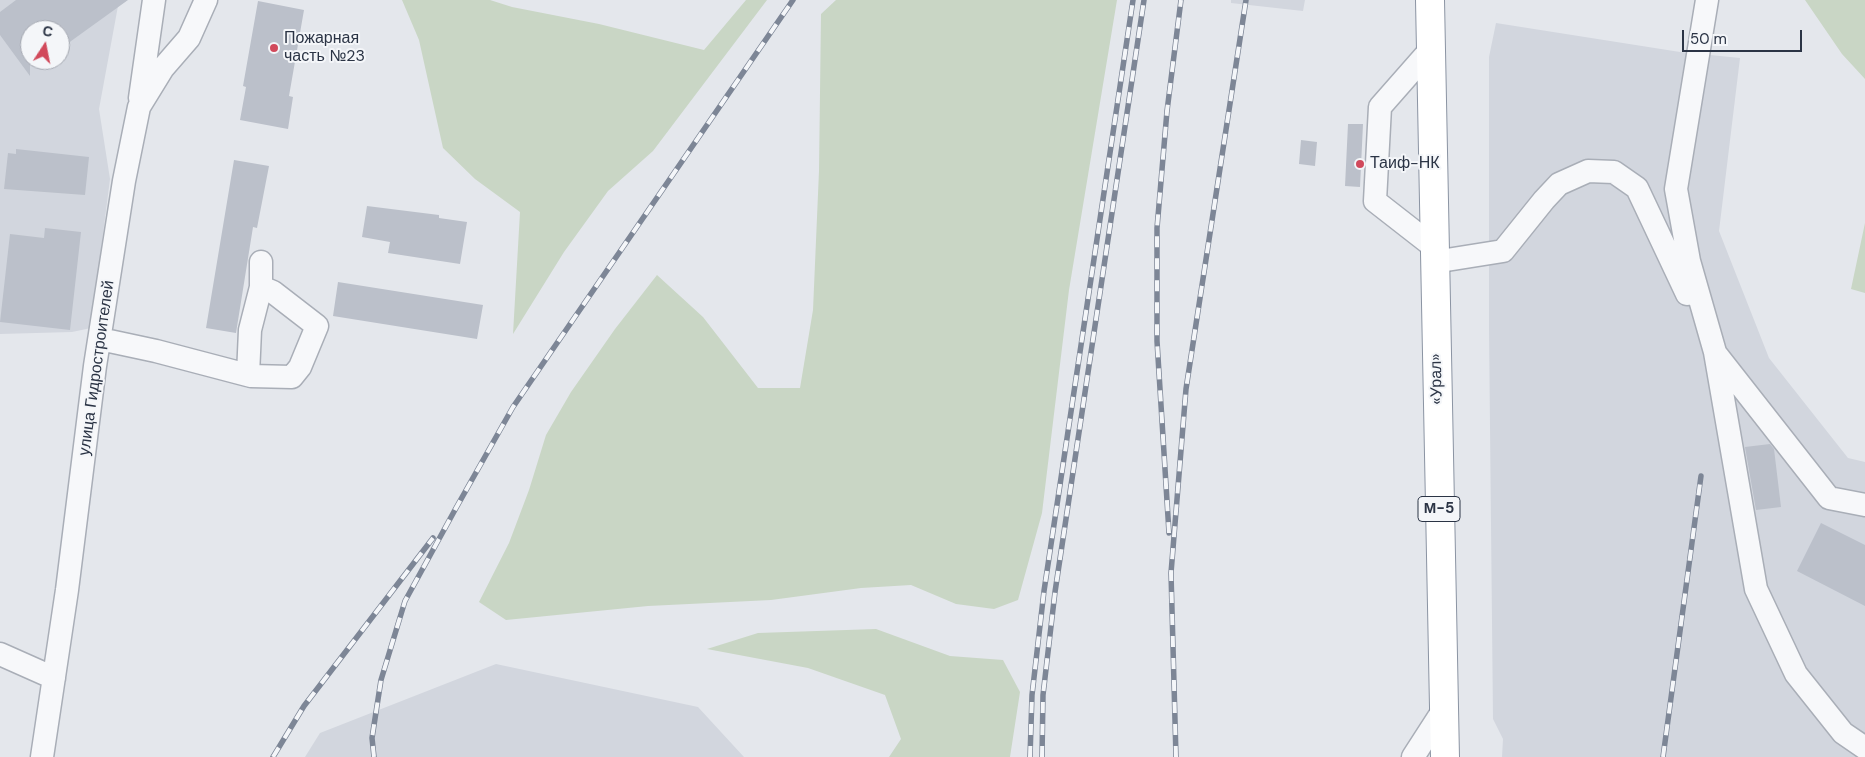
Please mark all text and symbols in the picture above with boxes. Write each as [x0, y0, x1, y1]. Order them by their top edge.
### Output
north arrow [20, 20, 70, 70]
scale bar [1685, 20, 1805, 52]
text: С [41, 21, 54, 41]
place label: Пожарная часть №23 [284, 29, 365, 67]
text: 50 m [1690, 29, 1727, 49]
marker: Пожарная часть №23 [268, 42, 280, 54]
place label: Таиф-НК [1370, 154, 1440, 174]
marker: Таиф-НК [1354, 158, 1366, 170]
street label: улица Гидростроителей [75, 279, 119, 457]
street label: «Урал» [1427, 353, 1447, 405]
road number: М-5 [1418, 496, 1460, 522]

